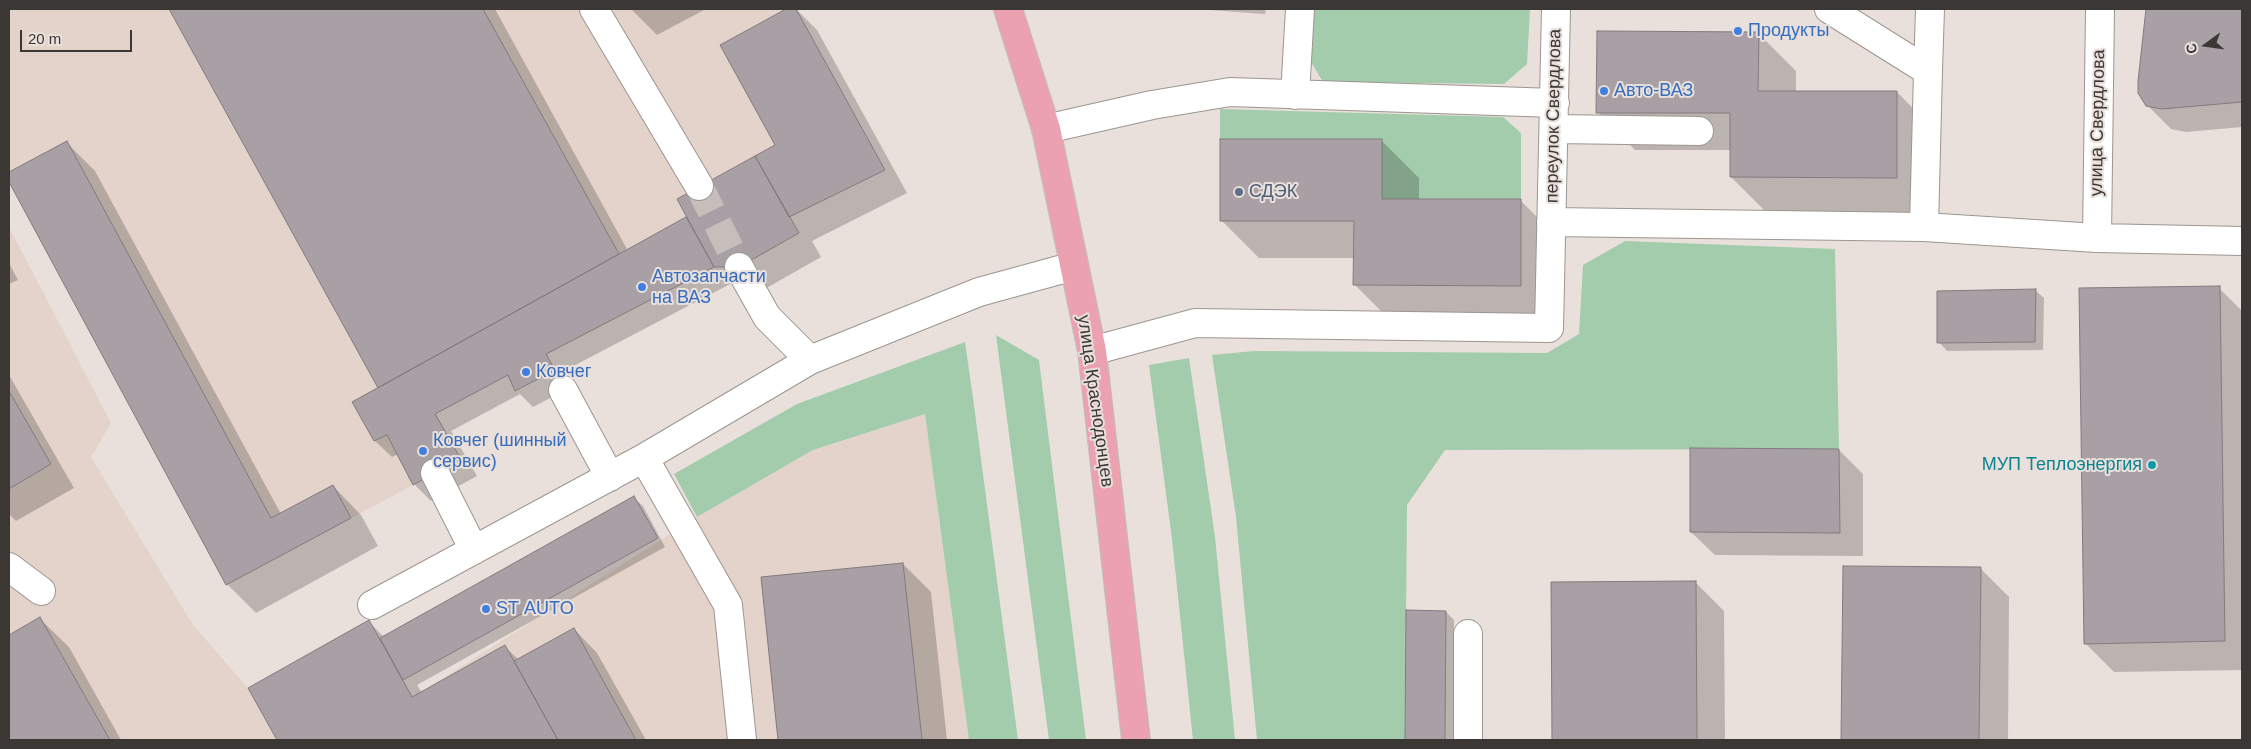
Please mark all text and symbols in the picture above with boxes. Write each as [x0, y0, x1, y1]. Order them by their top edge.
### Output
scale bar [22, 20, 135, 52]
place label: Продукты [1748, 20, 1829, 42]
north arrow [2181, 20, 2231, 70]
marker: Продукты [1732, 25, 1744, 37]
street label: переулок Свердлова [1542, 29, 1566, 203]
text: 20 m [28, 30, 61, 47]
text: С [2182, 42, 2200, 55]
street label: улица Свердлова [2086, 49, 2110, 197]
place label: Авто-ВАЗ [1614, 80, 1693, 102]
marker: Авто-ВАЗ [1598, 85, 1610, 97]
place label: СДЭК [1249, 181, 1297, 203]
marker: СДЭК [1233, 186, 1245, 198]
place label: Автозапчасти на ВАЗ [652, 266, 766, 308]
marker: Автозапчасти на ВАЗ [636, 281, 648, 293]
street label: улица Краснодонцев [1072, 314, 1118, 488]
place label: Ковчег [536, 361, 591, 383]
marker: Ковчег [520, 366, 532, 378]
place label: Ковчег (шинный сервис) [433, 430, 567, 472]
marker: Ковчег (шинный сервис) [417, 445, 429, 457]
place label: МУП Теплоэнергия [1982, 454, 2142, 476]
marker: МУП Теплоэнергия [2146, 459, 2158, 471]
place label: ST AUTO [496, 598, 574, 620]
marker: ST AUTO [480, 603, 492, 615]

